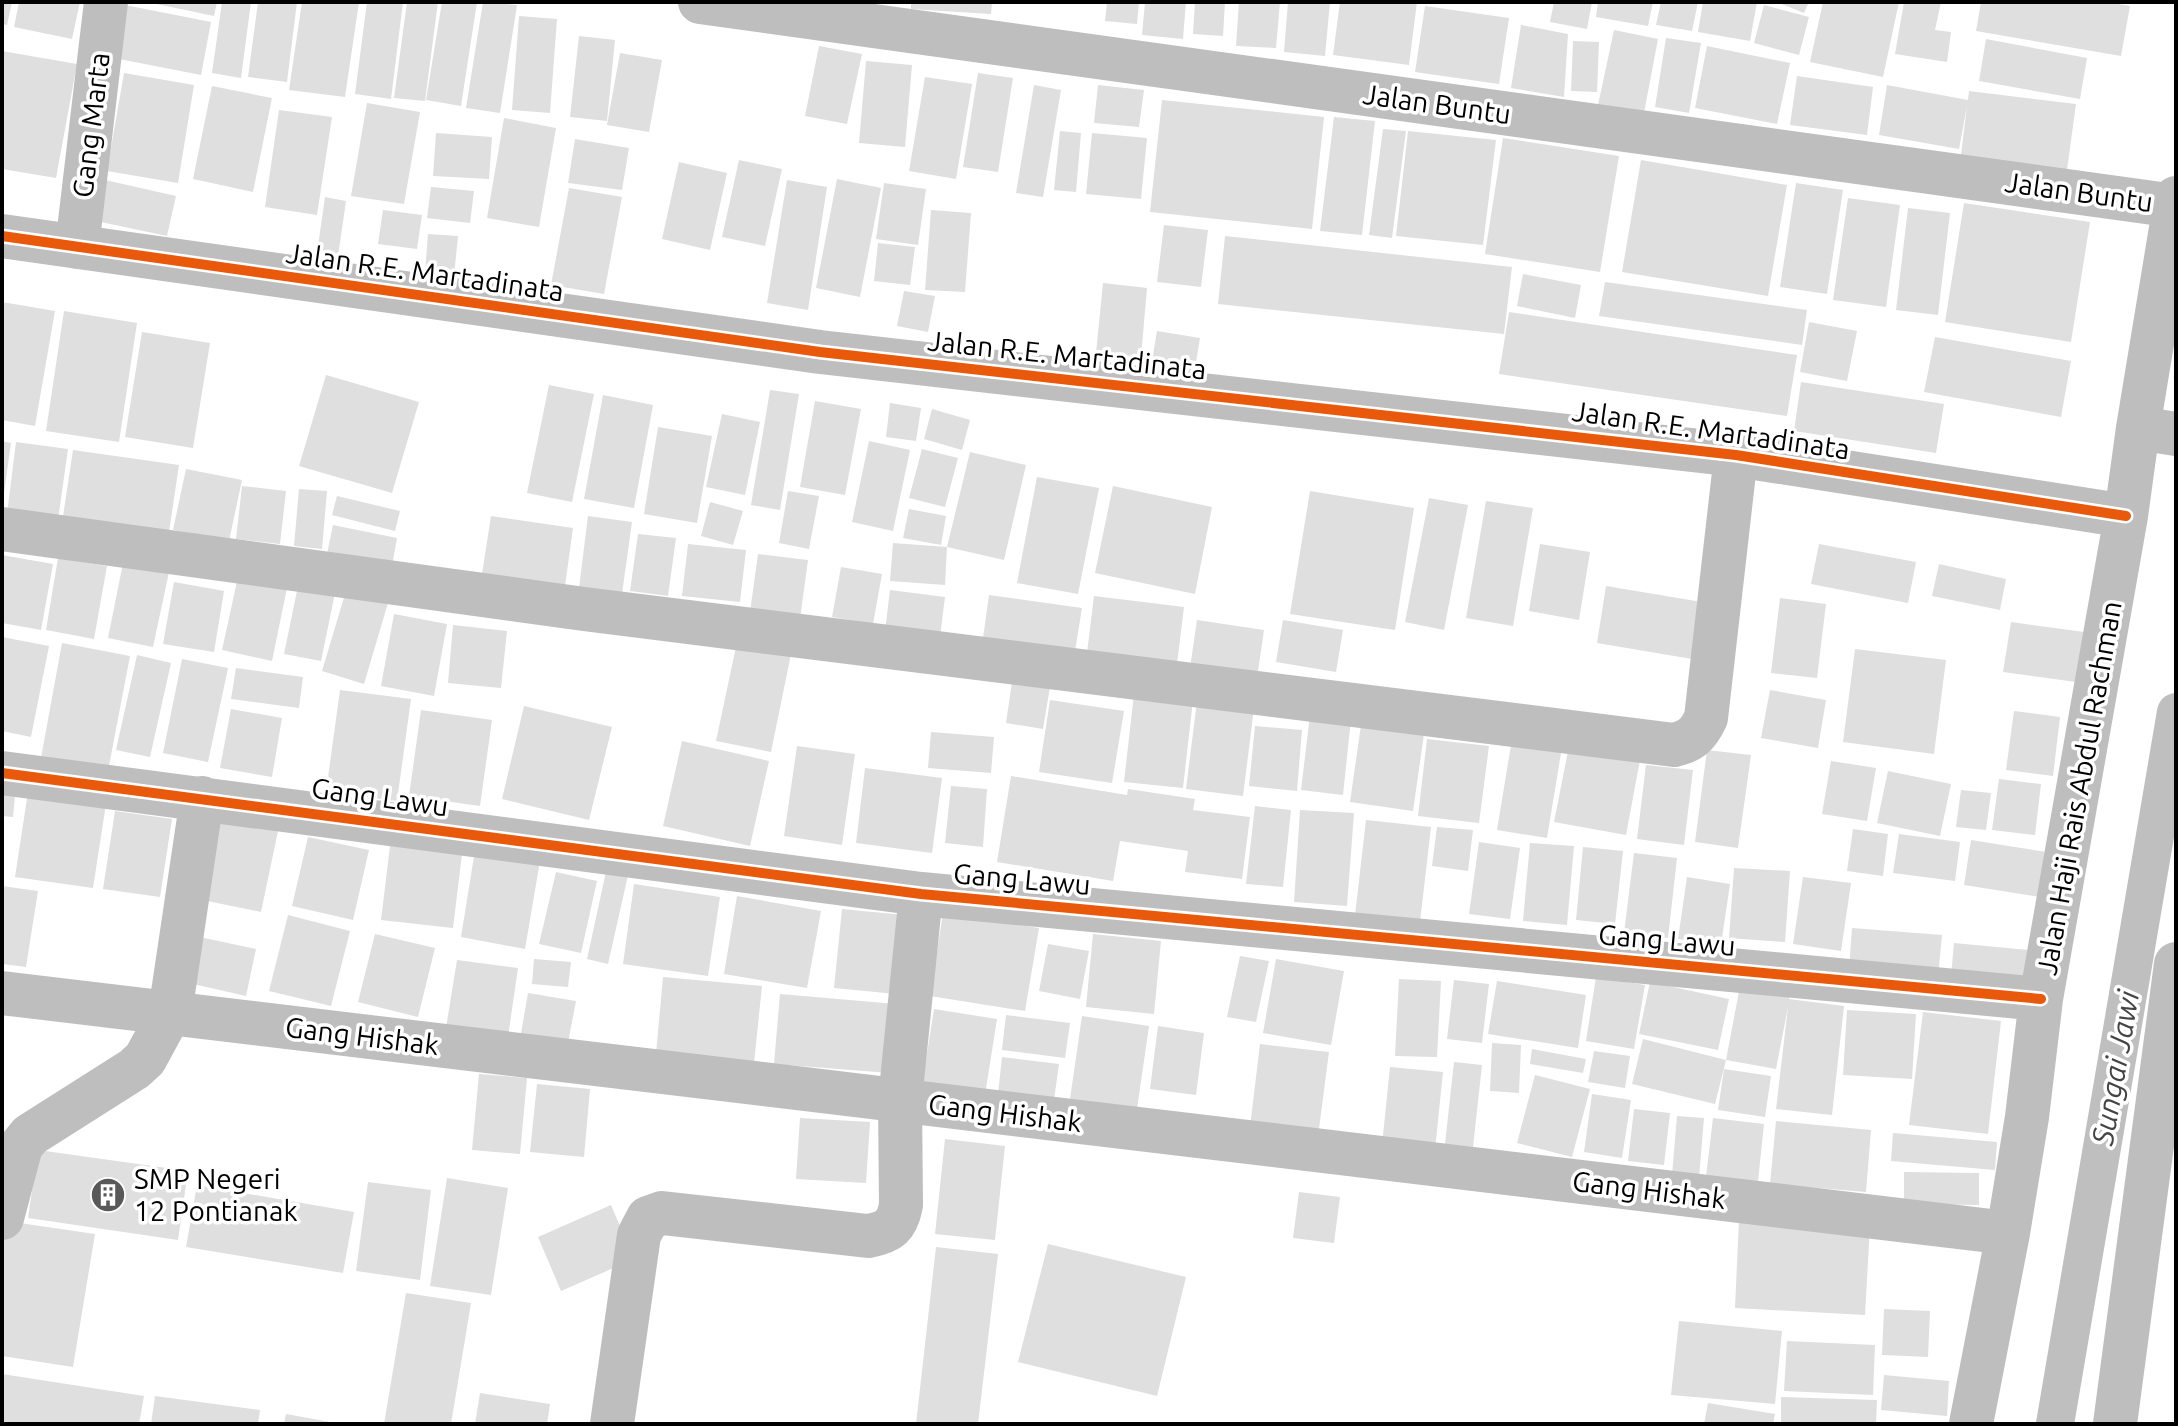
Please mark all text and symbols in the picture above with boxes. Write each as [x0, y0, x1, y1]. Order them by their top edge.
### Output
street label: Gang Marta [66, 51, 115, 199]
street label: Jalan Buntu [1361, 78, 1513, 129]
street label: Jalan Buntu [2003, 166, 2155, 217]
street label: Jalan R.E. Martadinata [284, 237, 566, 306]
street label: Jalan R.E. Martadinata [926, 324, 1208, 385]
street label: Jalan R.E. Martadinata [1570, 395, 1852, 464]
street label: Jalan Haji Rais Abdul Rachman [2030, 598, 2127, 977]
street label: Gang Lawu [310, 772, 450, 821]
street label: Gang Lawu [952, 857, 1092, 900]
street label: Gang Lawu [1597, 918, 1737, 961]
water label: Sungai Jawi [2085, 987, 2146, 1149]
street label: Gang Hishak [284, 1011, 441, 1060]
street label: Gang Hishak [927, 1088, 1084, 1137]
place label: SMP Negeri 12 Pontianak [134, 1163, 298, 1226]
street label: Gang Hishak [1571, 1165, 1728, 1214]
building icon: SMP Negeri 12 Pontianak [89, 1176, 127, 1214]

